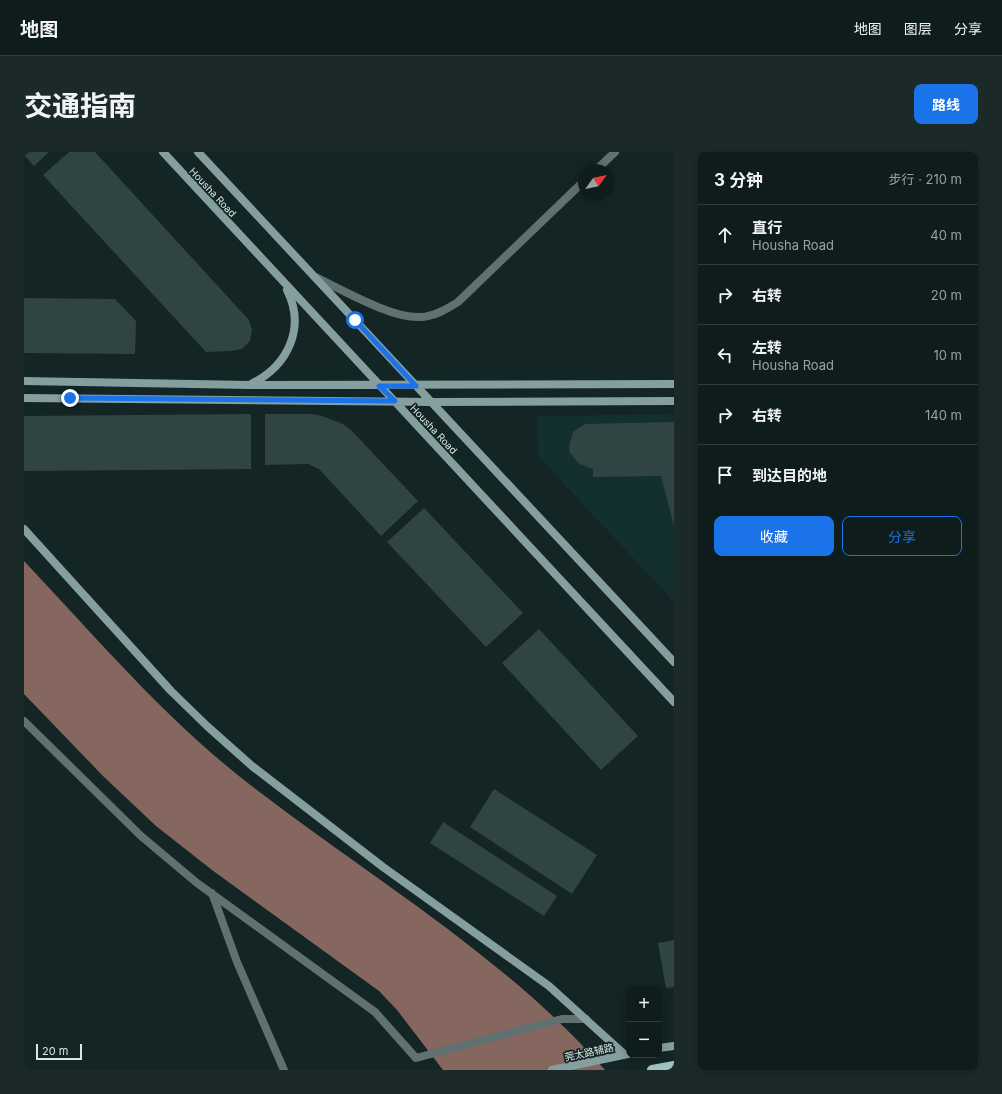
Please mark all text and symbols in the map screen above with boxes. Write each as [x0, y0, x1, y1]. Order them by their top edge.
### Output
text: 地图 [20, 18, 58, 41]
text: 地图 [854, 20, 882, 37]
text: 图层 [904, 20, 932, 37]
text: 分享 [954, 20, 982, 37]
button: 路线 [914, 84, 978, 124]
text: 交通指南 [24, 89, 136, 123]
north arrow [578, 164, 614, 200]
street label: Housha Road [187, 165, 239, 219]
text: 3 分钟 [714, 170, 763, 190]
text: 步行 · 210 m [888, 171, 962, 187]
text: 直行 [752, 218, 782, 237]
icon: ahead [714, 224, 736, 246]
text: 40 m [930, 227, 962, 243]
text: Housha Road [752, 237, 834, 253]
icon: right [714, 284, 736, 306]
text: 右转 [752, 286, 782, 305]
text: 20 m [931, 287, 962, 303]
route start [346, 311, 364, 329]
text: 左转 [752, 338, 782, 357]
icon: left [714, 344, 736, 366]
text: 10 m [933, 347, 962, 363]
text: Housha Road [752, 357, 834, 373]
route end [61, 389, 79, 407]
street label: Housha Road [408, 402, 460, 456]
icon: right [714, 404, 736, 426]
text: 右转 [752, 406, 782, 425]
text: 140 m [925, 407, 962, 423]
icon: arrive [714, 464, 736, 486]
text: 到达目的地 [752, 466, 827, 485]
button: 收藏 [714, 516, 834, 556]
button: 分享 [842, 516, 962, 556]
map controls [626, 986, 662, 1058]
button: + [626, 986, 662, 1022]
button: − [626, 1022, 662, 1058]
street label: 莞太路辅路 [563, 1041, 615, 1063]
scale bar [36, 1042, 82, 1061]
text: 20 m [42, 1044, 68, 1058]

